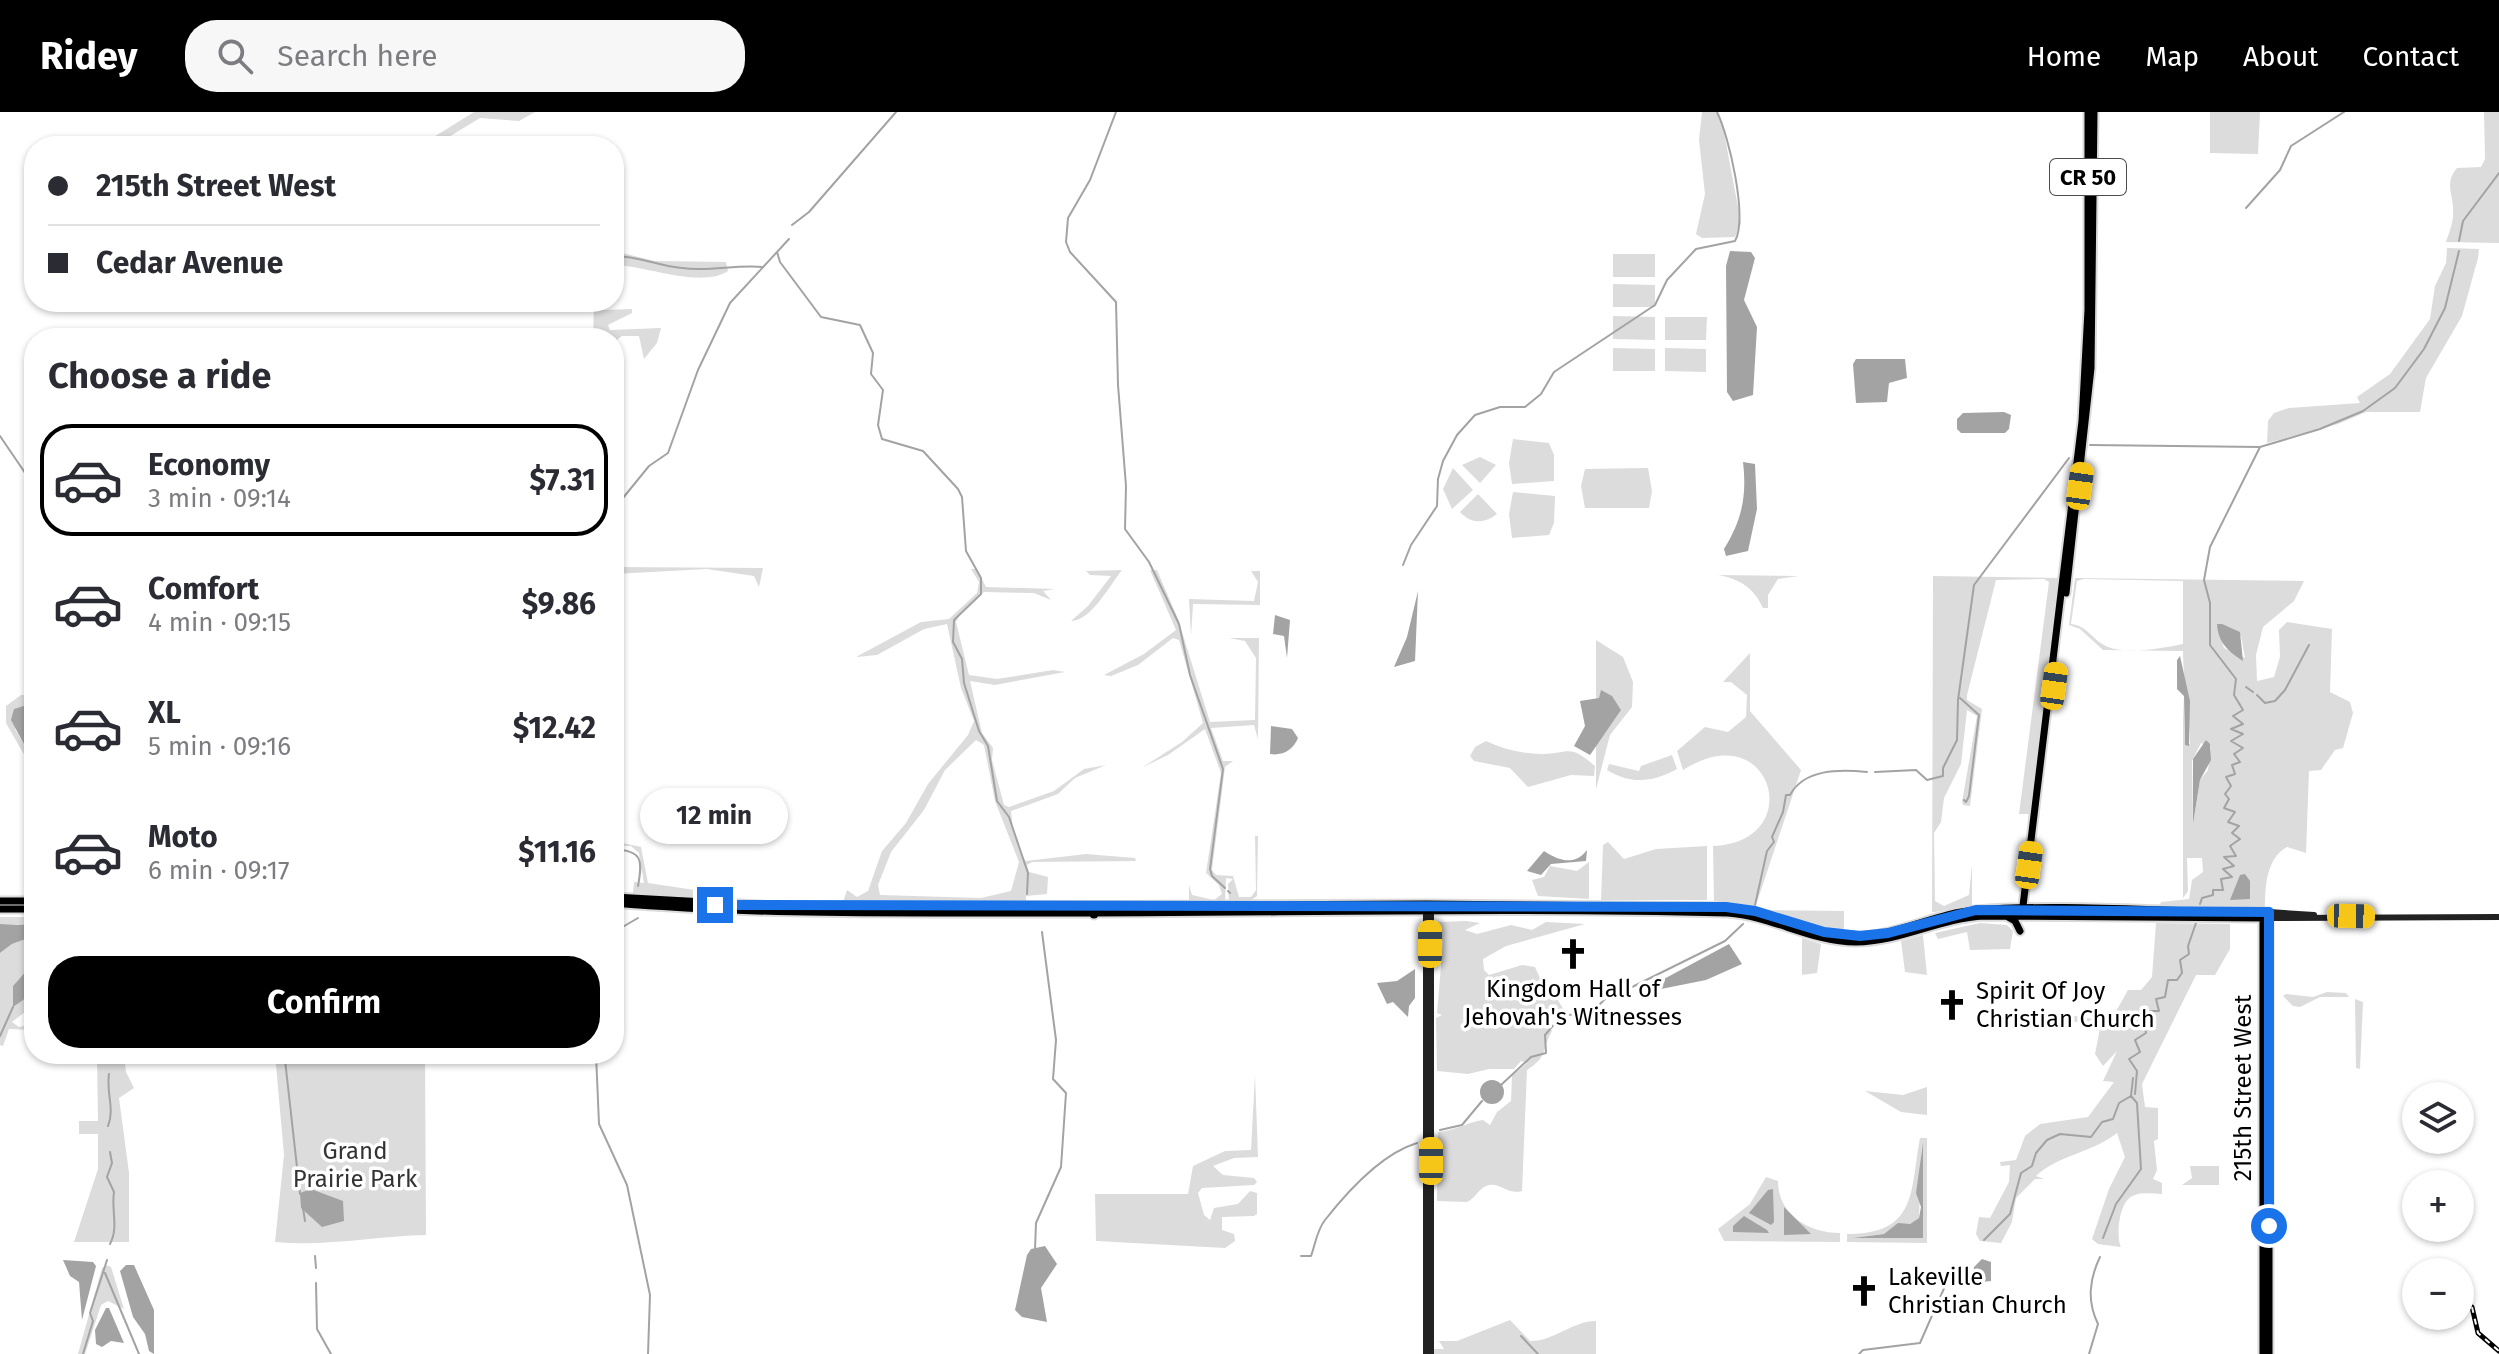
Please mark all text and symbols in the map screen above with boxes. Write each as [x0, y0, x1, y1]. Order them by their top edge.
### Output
search box [185, 20, 745, 92]
text: Ridey [40, 33, 137, 79]
icon: search [213, 34, 257, 78]
text: Search here [277, 38, 438, 74]
text: Home [2027, 40, 2101, 73]
text: Map [2145, 40, 2199, 73]
text: About [2243, 40, 2318, 73]
text: Contact [2362, 40, 2459, 73]
road number: CR 50 [2050, 159, 2126, 195]
text: 215th Street West [96, 168, 336, 204]
text: Cedar Avenue [96, 245, 283, 281]
text: Choose a ride [48, 354, 271, 398]
icon: car [52, 444, 124, 516]
text: Economy [148, 447, 270, 483]
car [2065, 461, 2095, 511]
text: $7.31 [530, 462, 596, 498]
text: 3 min · 09:14 [148, 483, 291, 514]
icon: car [52, 568, 124, 640]
text: Comfort [148, 571, 259, 607]
text: $9.86 [522, 586, 596, 622]
text: 4 min · 09:15 [148, 607, 291, 638]
car [2039, 661, 2069, 711]
icon: car [52, 692, 124, 764]
text: XL [148, 695, 181, 731]
text: $12.42 [513, 710, 596, 746]
text: 5 min · 09:16 [148, 731, 291, 762]
callout: 12 min [641, 789, 789, 845]
text: 12 min [676, 800, 752, 831]
icon: car [52, 816, 124, 888]
text: Moto [148, 819, 218, 855]
text: $11.16 [518, 834, 596, 870]
car [2014, 840, 2044, 890]
text: 6 min · 09:17 [148, 855, 290, 886]
route end [697, 887, 733, 923]
car [2327, 904, 2375, 928]
car [1418, 920, 1442, 968]
church icon: Kingdom Hall of Jehovah's Witnesses [1556, 937, 1590, 971]
button: Confirm [48, 956, 600, 1048]
place label: Kingdom Hall of Jehovah's Witnesses [1464, 975, 1682, 1031]
place label: Spirit Of Joy Christian Church [1976, 977, 2155, 1033]
church icon: Spirit Of Joy Christian Church [1935, 988, 1969, 1022]
street label: 215th Street West [2229, 994, 2257, 1181]
map controls [2402, 1082, 2474, 1330]
button: layers [2402, 1082, 2474, 1154]
park label: Grand Prairie Park [293, 1137, 418, 1193]
car [1419, 1137, 1443, 1185]
button: + [2402, 1170, 2474, 1242]
route start [2251, 1208, 2287, 1244]
button: − [2402, 1258, 2474, 1330]
place label: Lakeville Christian Church [1888, 1263, 2067, 1319]
church icon: Lakeville Christian Church [1847, 1274, 1881, 1308]

